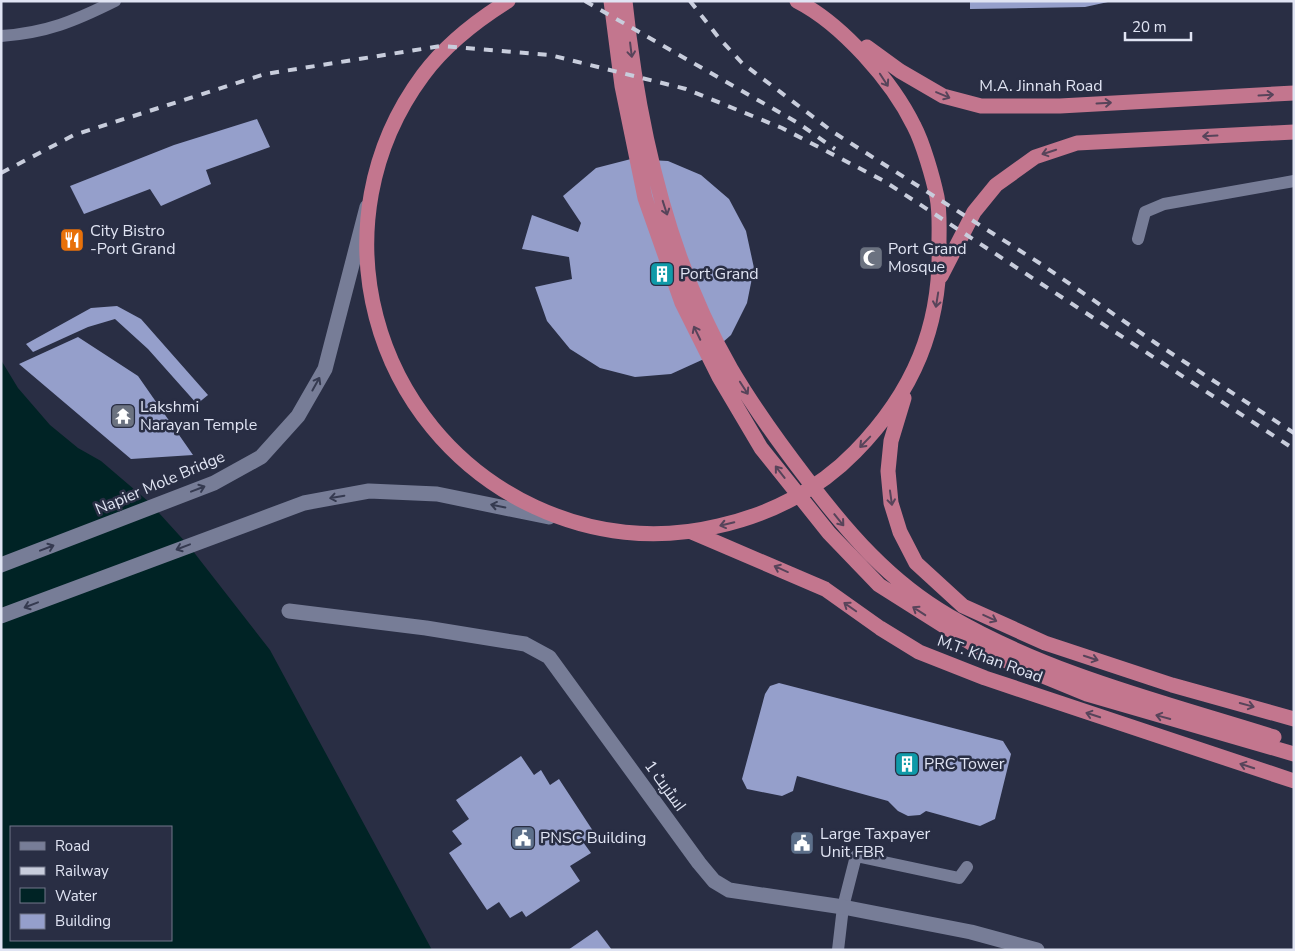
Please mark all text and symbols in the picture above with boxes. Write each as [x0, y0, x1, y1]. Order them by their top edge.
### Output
scale bar [1125, 10, 1191, 42]
text: 20 m [1132, 17, 1167, 37]
one-way arrow [626, 41, 636, 57]
one-way arrow [879, 73, 890, 87]
street label: M.A. Jinnah Road [979, 75, 1103, 97]
one-way arrow [1258, 90, 1274, 99]
one-way arrow [935, 91, 950, 100]
one-way arrow [1095, 99, 1111, 108]
one-way arrow [1202, 132, 1218, 141]
one-way arrow [1042, 148, 1058, 158]
one-way arrow [660, 200, 670, 216]
place label: City Bistro -Port Grand [90, 220, 175, 260]
restaurant icon: City Bistro -Port Grand [59, 227, 85, 253]
place label: Port Grand Mosque [888, 238, 967, 278]
mosque icon: Port Grand Mosque [858, 245, 884, 271]
building icon: Port Grand [649, 261, 675, 287]
place label: Port Grand [680, 263, 759, 285]
one-way arrow [931, 291, 941, 307]
one-way arrow [692, 326, 701, 341]
one-way arrow [312, 377, 321, 392]
one-way arrow [739, 381, 749, 395]
place label: Lakshmi Narayan Temple [140, 396, 257, 436]
temple icon: Lakshmi Narayan Temple [110, 403, 136, 429]
one-way arrow [859, 436, 871, 448]
street label: Napier Mole Bridge [92, 446, 228, 520]
one-way arrow [775, 466, 786, 479]
one-way arrow [190, 484, 206, 493]
one-way arrow [886, 490, 896, 506]
one-way arrow [330, 492, 346, 502]
one-way arrow [490, 501, 506, 510]
one-way arrow [833, 514, 844, 527]
one-way arrow [720, 520, 736, 529]
one-way arrow [39, 542, 54, 552]
one-way arrow [176, 543, 191, 552]
one-way arrow [774, 564, 789, 574]
one-way arrow [24, 601, 39, 610]
one-way arrow [843, 602, 857, 612]
one-way arrow [912, 606, 926, 616]
one-way arrow [982, 613, 997, 623]
street label: M.T. Khan Road [934, 630, 1046, 688]
one-way arrow [1083, 654, 1099, 663]
one-way arrow [1238, 701, 1254, 710]
one-way arrow [1086, 709, 1102, 719]
one-way arrow [1155, 712, 1171, 721]
building icon: PRC Tower [894, 751, 920, 777]
place label: PRC Tower [924, 753, 1005, 775]
street label: اسٹریٹ 1 [639, 756, 691, 816]
one-way arrow [1240, 761, 1256, 770]
place label: Large Taxpayer Unit FBR [820, 823, 930, 863]
public building icon: PNSC Building [510, 825, 536, 851]
legend [10, 826, 172, 941]
place label: PNSC Building [540, 827, 646, 849]
public building icon: Large Taxpayer Unit FBR [789, 830, 815, 856]
text: Road [55, 836, 90, 856]
text: Railway [55, 861, 109, 881]
text: Water [55, 886, 98, 906]
text: Building [55, 911, 111, 931]

